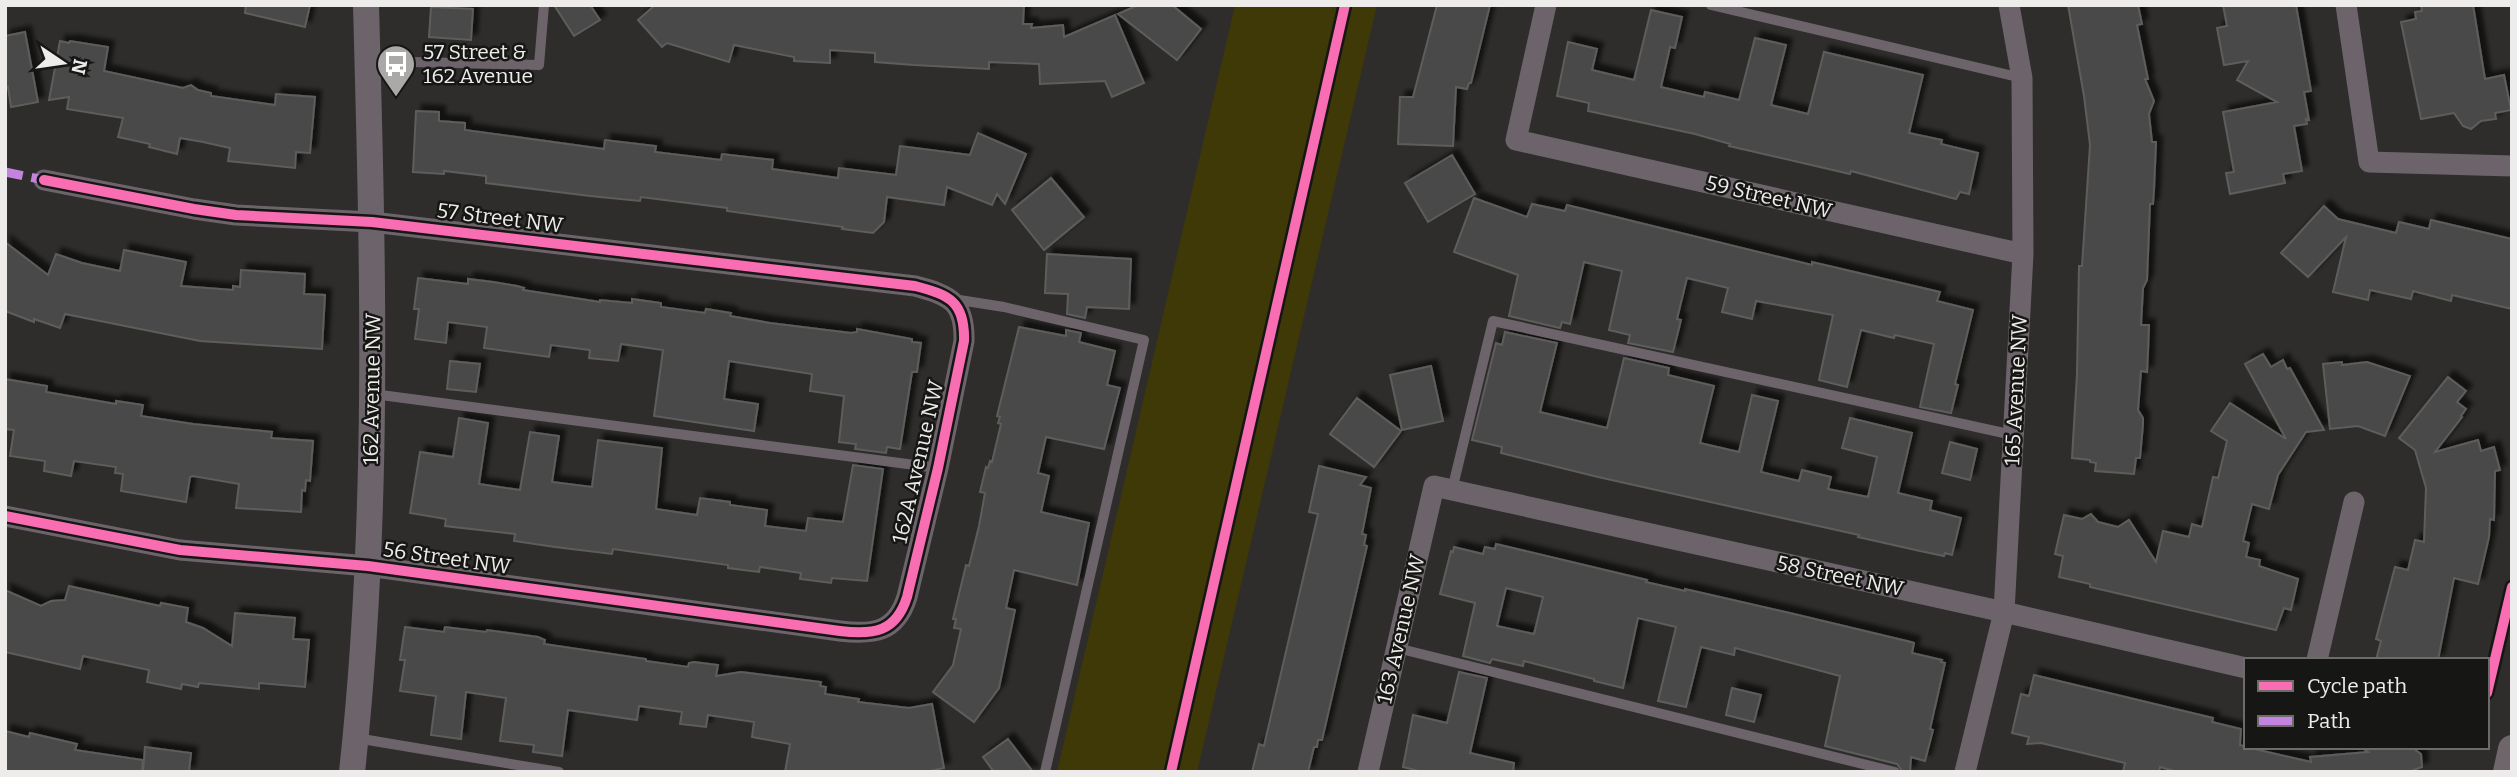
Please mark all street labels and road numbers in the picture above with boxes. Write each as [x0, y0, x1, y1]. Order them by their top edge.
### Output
street label: 59 Street NW [1703, 170, 1835, 224]
street label: 57 Street NW [436, 197, 565, 239]
street label: 162 Avenue NW [358, 312, 386, 465]
street label: 165 Avenue NW [1999, 313, 2033, 466]
street label: 162A Avenue NW [887, 377, 950, 546]
street label: 56 Street NW [381, 536, 513, 580]
street label: 58 Street NW [1774, 550, 1906, 602]
street label: 163 Avenue NW [1371, 551, 1431, 706]

